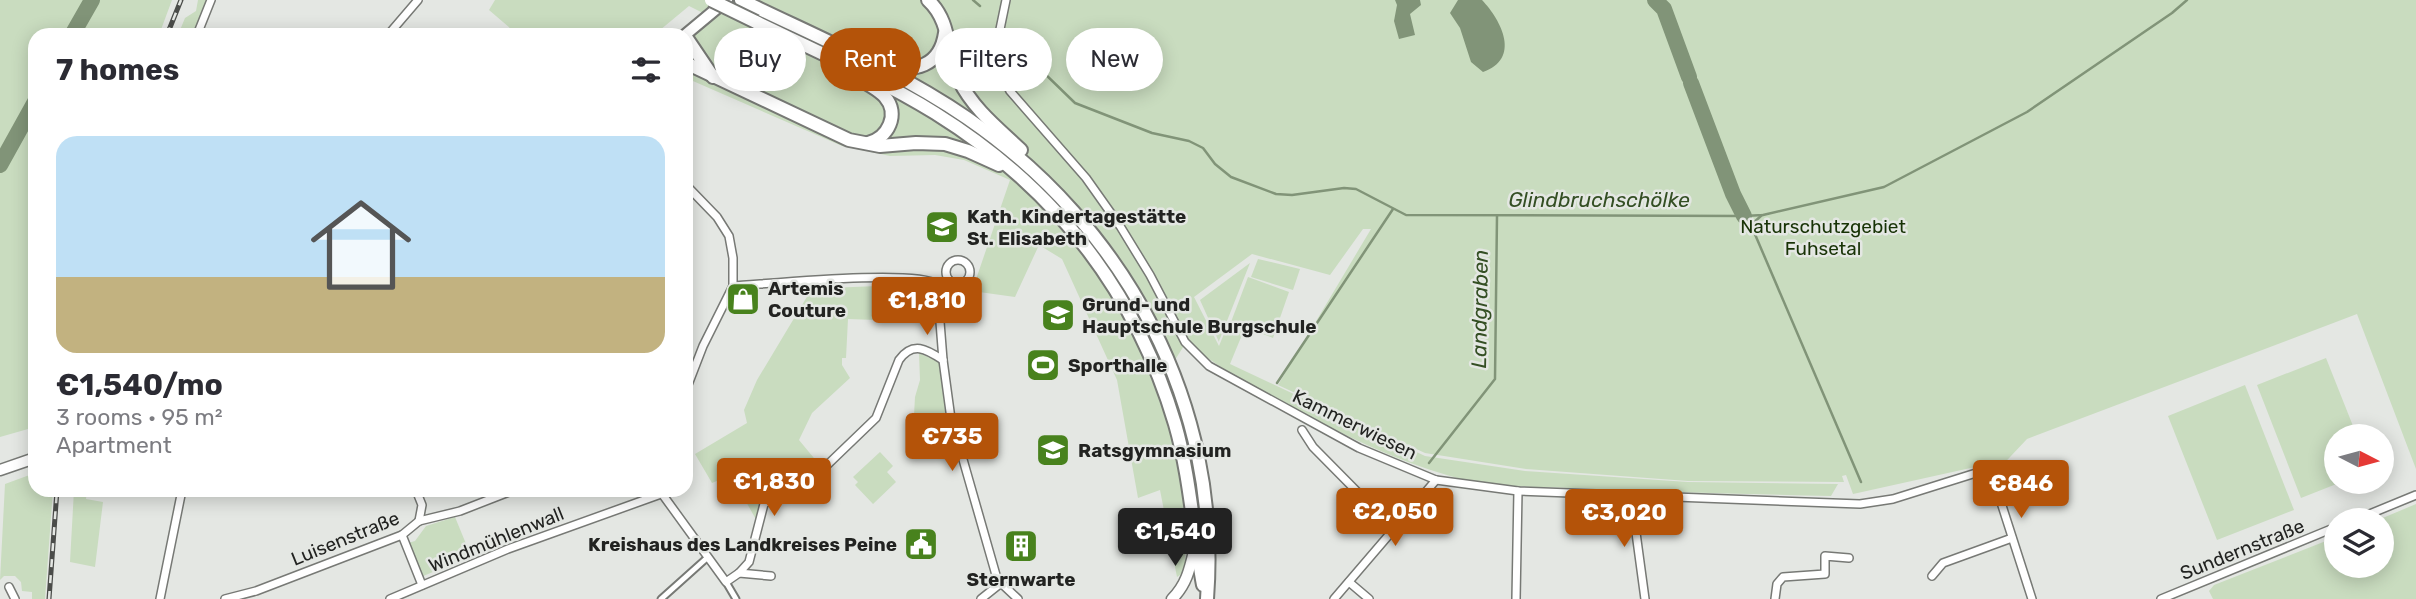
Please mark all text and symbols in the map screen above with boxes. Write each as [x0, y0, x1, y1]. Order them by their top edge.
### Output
chip: Buy [714, 28, 806, 91]
chip: Rent [820, 28, 921, 91]
chip: Filters [935, 28, 1052, 91]
chip: New [1066, 28, 1163, 91]
icon: filters [627, 51, 665, 89]
text: 7 homes [56, 52, 179, 88]
icon: home [298, 182, 424, 308]
water label: Glindbruchschölke [1508, 187, 1690, 212]
place label: Kath. Kindertagestätte St. Elisabeth [967, 205, 1186, 250]
school or university icon: Kath. Kindertagestätte St. Elisabeth [923, 208, 961, 246]
park label: Naturschutzgebiet Fuhsetal [1740, 215, 1906, 260]
water label: Landgraben [1466, 249, 1493, 369]
place label: Artemis Couture [768, 277, 846, 322]
pin: €1,810 [870, 278, 984, 337]
shop icon: Artemis Couture [724, 280, 762, 318]
text: €1,810 [888, 286, 966, 314]
place label: Grund- und Hauptschule Burgschule [1082, 293, 1316, 338]
school or university icon: Grund- und Hauptschule Burgschule [1039, 296, 1077, 334]
sports icon: Sporthalle [1024, 346, 1062, 384]
place label: Sporthalle [1068, 354, 1167, 377]
text: €1,540/mo [56, 367, 223, 403]
street label: Kammerwiesen [1289, 384, 1421, 465]
text: 3 rooms · 95 m² [56, 403, 223, 431]
pin: €735 [911, 414, 993, 473]
text: €735 [921, 422, 983, 450]
north arrow [2324, 424, 2394, 494]
map controls [2324, 424, 2394, 578]
text: Apartment [56, 431, 172, 459]
school or university icon: Ratsgymnasium [1034, 431, 1072, 469]
place label: Ratsgymnasium [1078, 439, 1231, 462]
pin: €1,830 [717, 458, 831, 518]
pin: €846 [1980, 461, 2062, 520]
text: €1,830 [733, 467, 815, 495]
text: €846 [1989, 469, 2053, 497]
pin: €2,050 [1338, 489, 1452, 548]
pin: €3,020 [1567, 490, 1681, 549]
text: €2,050 [1352, 497, 1438, 525]
text: €3,020 [1581, 498, 1667, 526]
street label: Windmühlenwall [425, 502, 567, 577]
street label: Luisenstraße [288, 506, 403, 571]
pin: €1,540 [1118, 508, 1232, 568]
button: layers [2324, 508, 2394, 578]
street label: Sundernstraße [2177, 514, 2308, 585]
text: €1,540 [1134, 517, 1216, 545]
public building icon: Kreishaus des Landkreises Peine [902, 525, 940, 563]
building icon: Sternwarte [1002, 527, 1040, 565]
place label: Kreishaus des Landkreises Peine [588, 533, 897, 556]
place label: Sternwarte [966, 568, 1076, 591]

